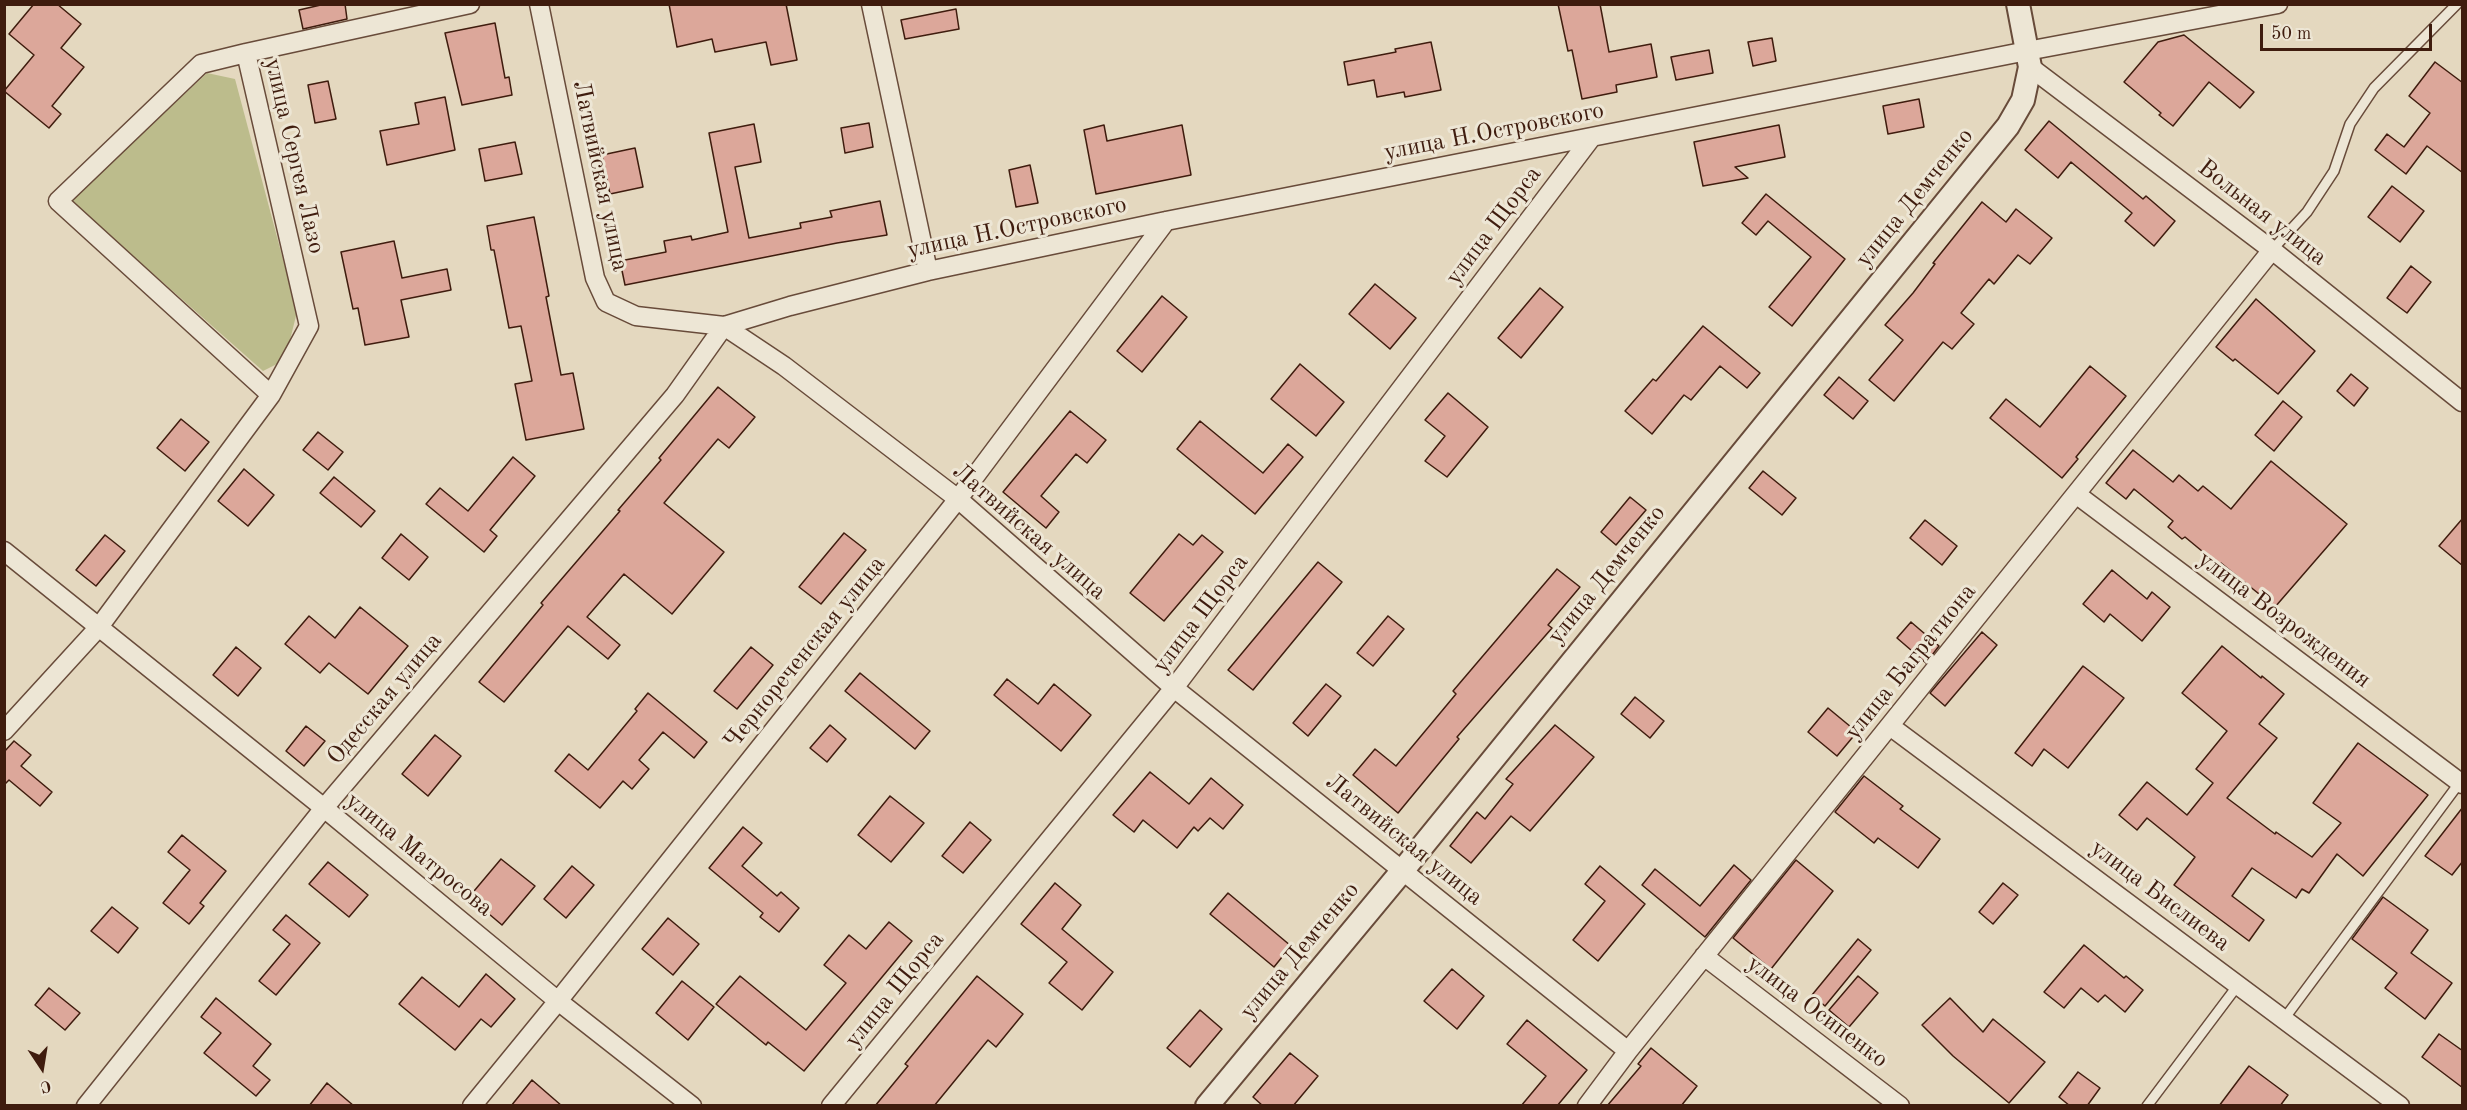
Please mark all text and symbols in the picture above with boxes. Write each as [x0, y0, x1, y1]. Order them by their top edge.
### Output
scale bar [2263, 12, 2436, 50]
text: 50 m [2271, 25, 2311, 43]
street label: улица Сергея Лазо [257, 55, 331, 257]
street label: Латвийская улица [566, 78, 634, 274]
street label: улица Н.Островского [1381, 97, 1607, 167]
street label: улица Демченко [1850, 123, 1980, 273]
street label: Вольная улица [2192, 154, 2332, 272]
street label: улица Щорса [1440, 161, 1548, 291]
street label: улица Н.Островского [905, 191, 1129, 265]
street label: Латвийская улица [946, 457, 1112, 607]
street label: улица Демченко [1542, 500, 1672, 650]
street label: улица Возрождения [2192, 545, 2376, 695]
street label: улица Щорса [1147, 549, 1255, 679]
street label: Чернореченская улица [718, 550, 892, 756]
street label: улица Багратиона [1839, 578, 1983, 746]
street label: Одесская улица [321, 627, 449, 771]
street label: Латвийская улица [1319, 768, 1489, 912]
street label: улица Матросова [339, 787, 499, 923]
street label: улица Бислиева [2084, 834, 2236, 958]
street label: улица Демченко [1234, 876, 1366, 1026]
street label: улица Щорса [839, 926, 951, 1054]
street label: улица Осипенко [1741, 949, 1893, 1075]
north arrow [12, 1038, 72, 1098]
text: С [39, 1077, 53, 1095]

